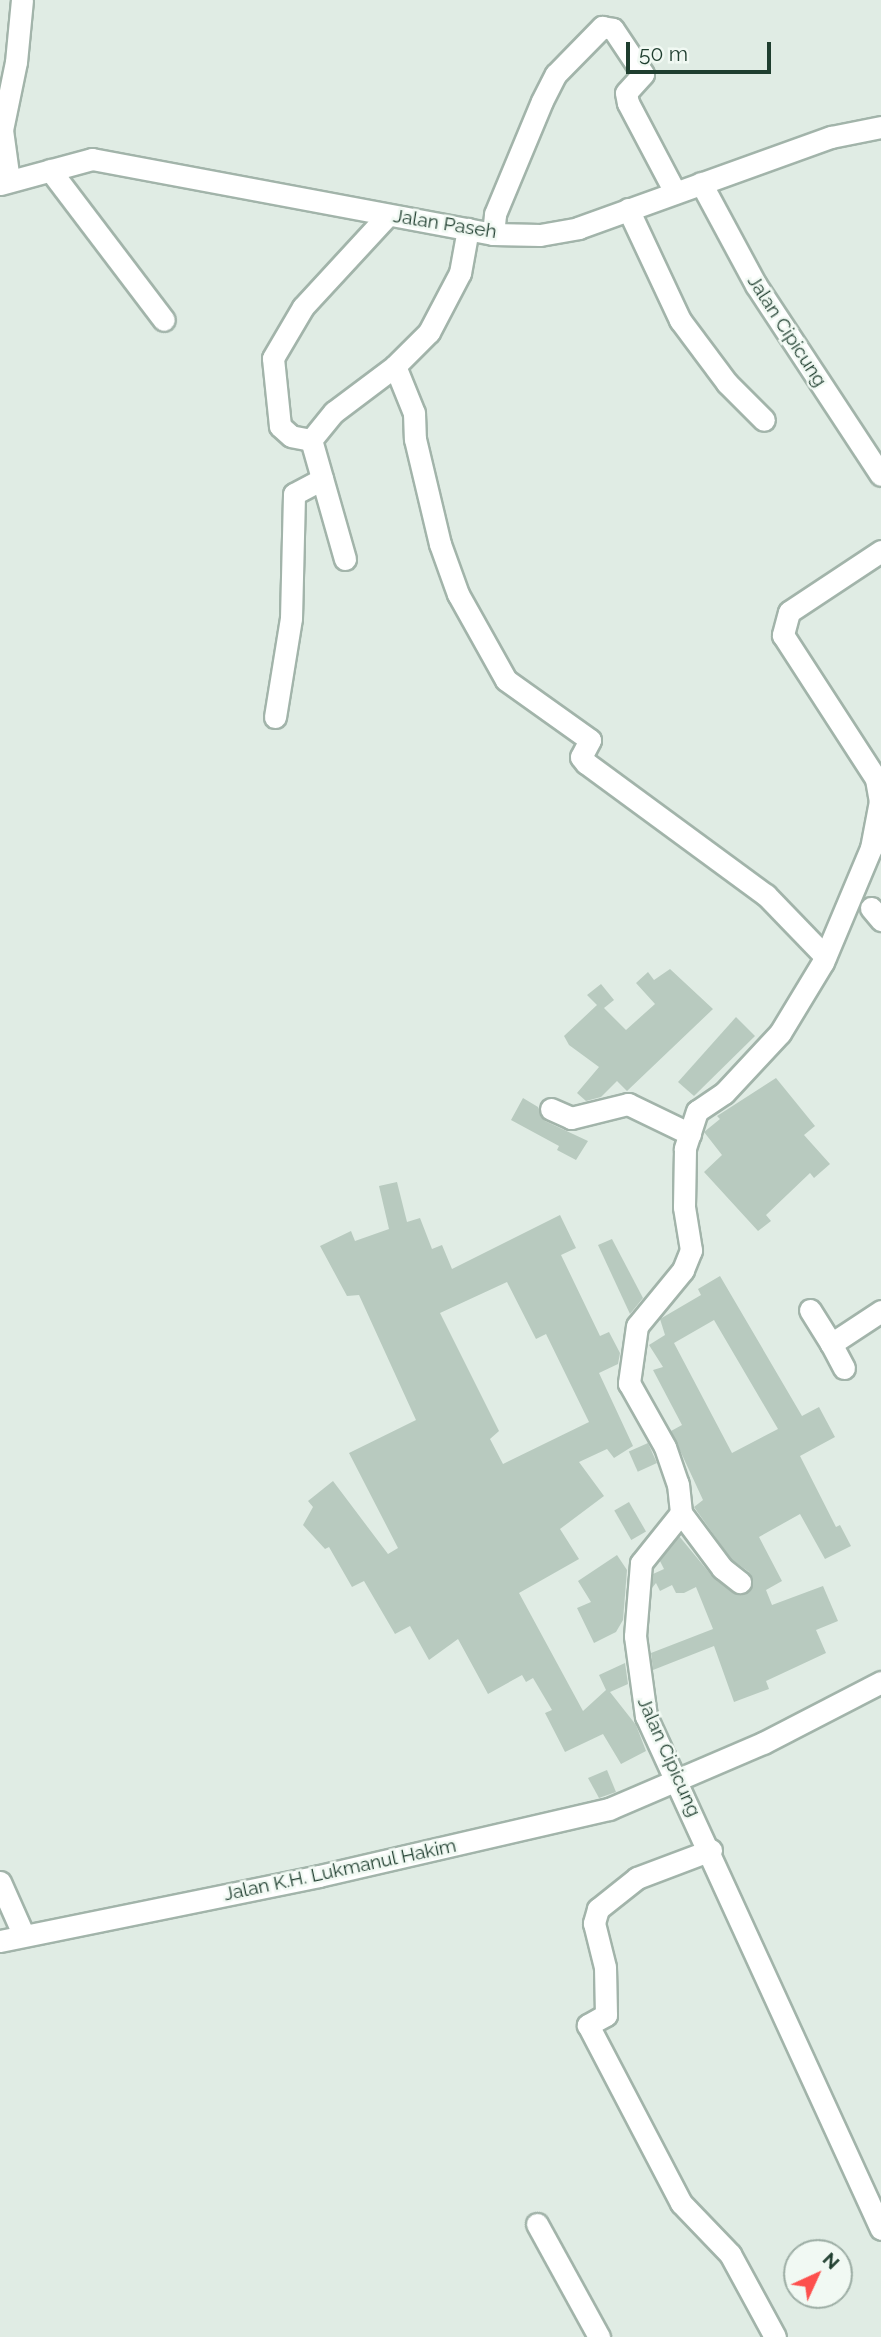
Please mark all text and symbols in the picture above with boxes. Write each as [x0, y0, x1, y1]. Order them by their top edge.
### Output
scale bar [629, 28, 774, 72]
text: 50 m [639, 41, 688, 66]
street label: Jalan Paseh [392, 205, 498, 243]
street label: Jalan Cipicung [742, 271, 832, 391]
street label: Jalan Cipicung [632, 1694, 706, 1820]
street label: Jalan K.H. Lukmanul Hakim [221, 1834, 459, 1906]
north arrow [783, 2239, 853, 2309]
text: N [819, 2248, 844, 2273]

